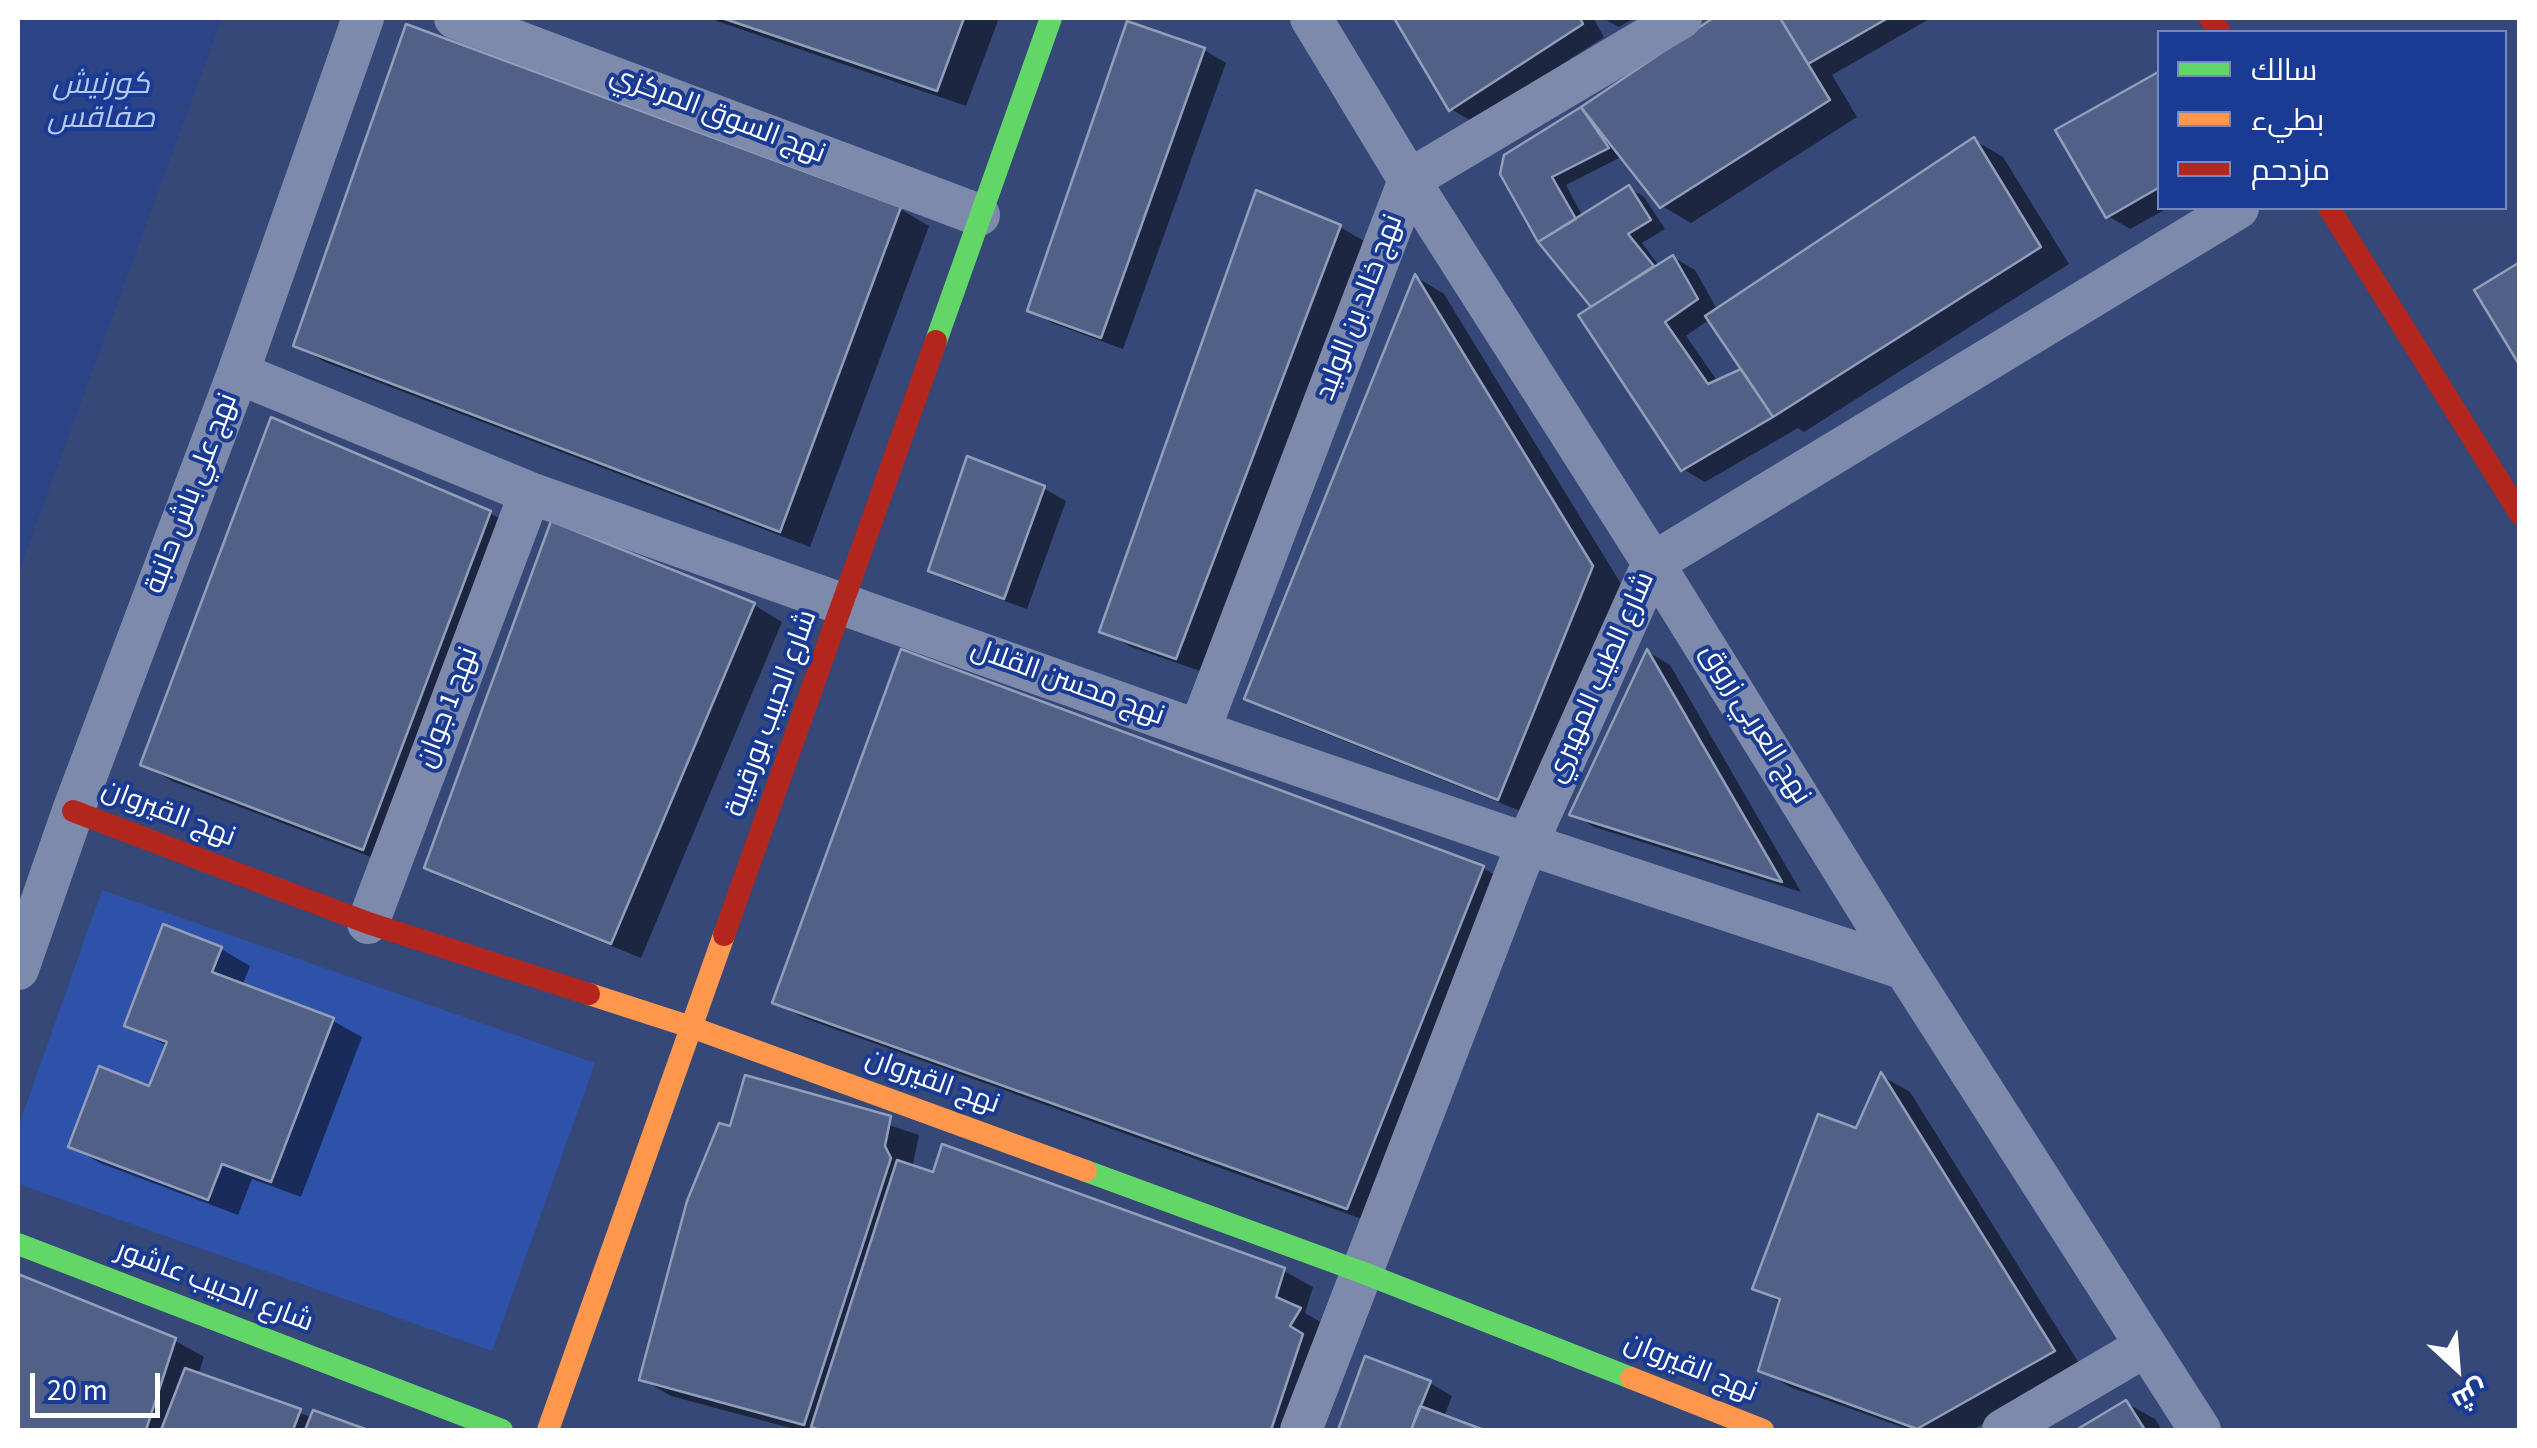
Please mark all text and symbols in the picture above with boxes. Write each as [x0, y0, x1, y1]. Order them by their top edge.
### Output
legend [2157, 30, 2507, 210]
text: سالك [2251, 49, 2317, 92]
street label: نهج السوق المركزي [605, 59, 829, 173]
water label: كورنيش صفاقس [47, 68, 155, 138]
text: بطيء [2251, 99, 2324, 142]
text: مزدحم [2251, 149, 2330, 192]
street label: نهج خالد بن الوليد [1310, 210, 1412, 406]
street label: نهج علي باش حانبة [139, 389, 247, 599]
street label: شارع الطيب المهيري [1540, 567, 1664, 789]
street label: شارع الحبيب بورقيبة [720, 606, 826, 822]
street label: نهج محسن القلال [966, 633, 1168, 735]
street label: نهج العربي زروق [1691, 639, 1817, 811]
street label: نهج 1 جوان [411, 643, 487, 773]
street label: نهج القيروان [96, 774, 240, 856]
street label: نهج القيروان [860, 1043, 1004, 1123]
street label: شارع الحبيب عاشور [111, 1235, 317, 1341]
north arrow [2407, 1318, 2507, 1418]
street label: نهج القيروان [1619, 1327, 1761, 1411]
scale bar [35, 1353, 165, 1415]
text: 20 m [47, 1369, 108, 1412]
text: ش [2445, 1369, 2495, 1421]

